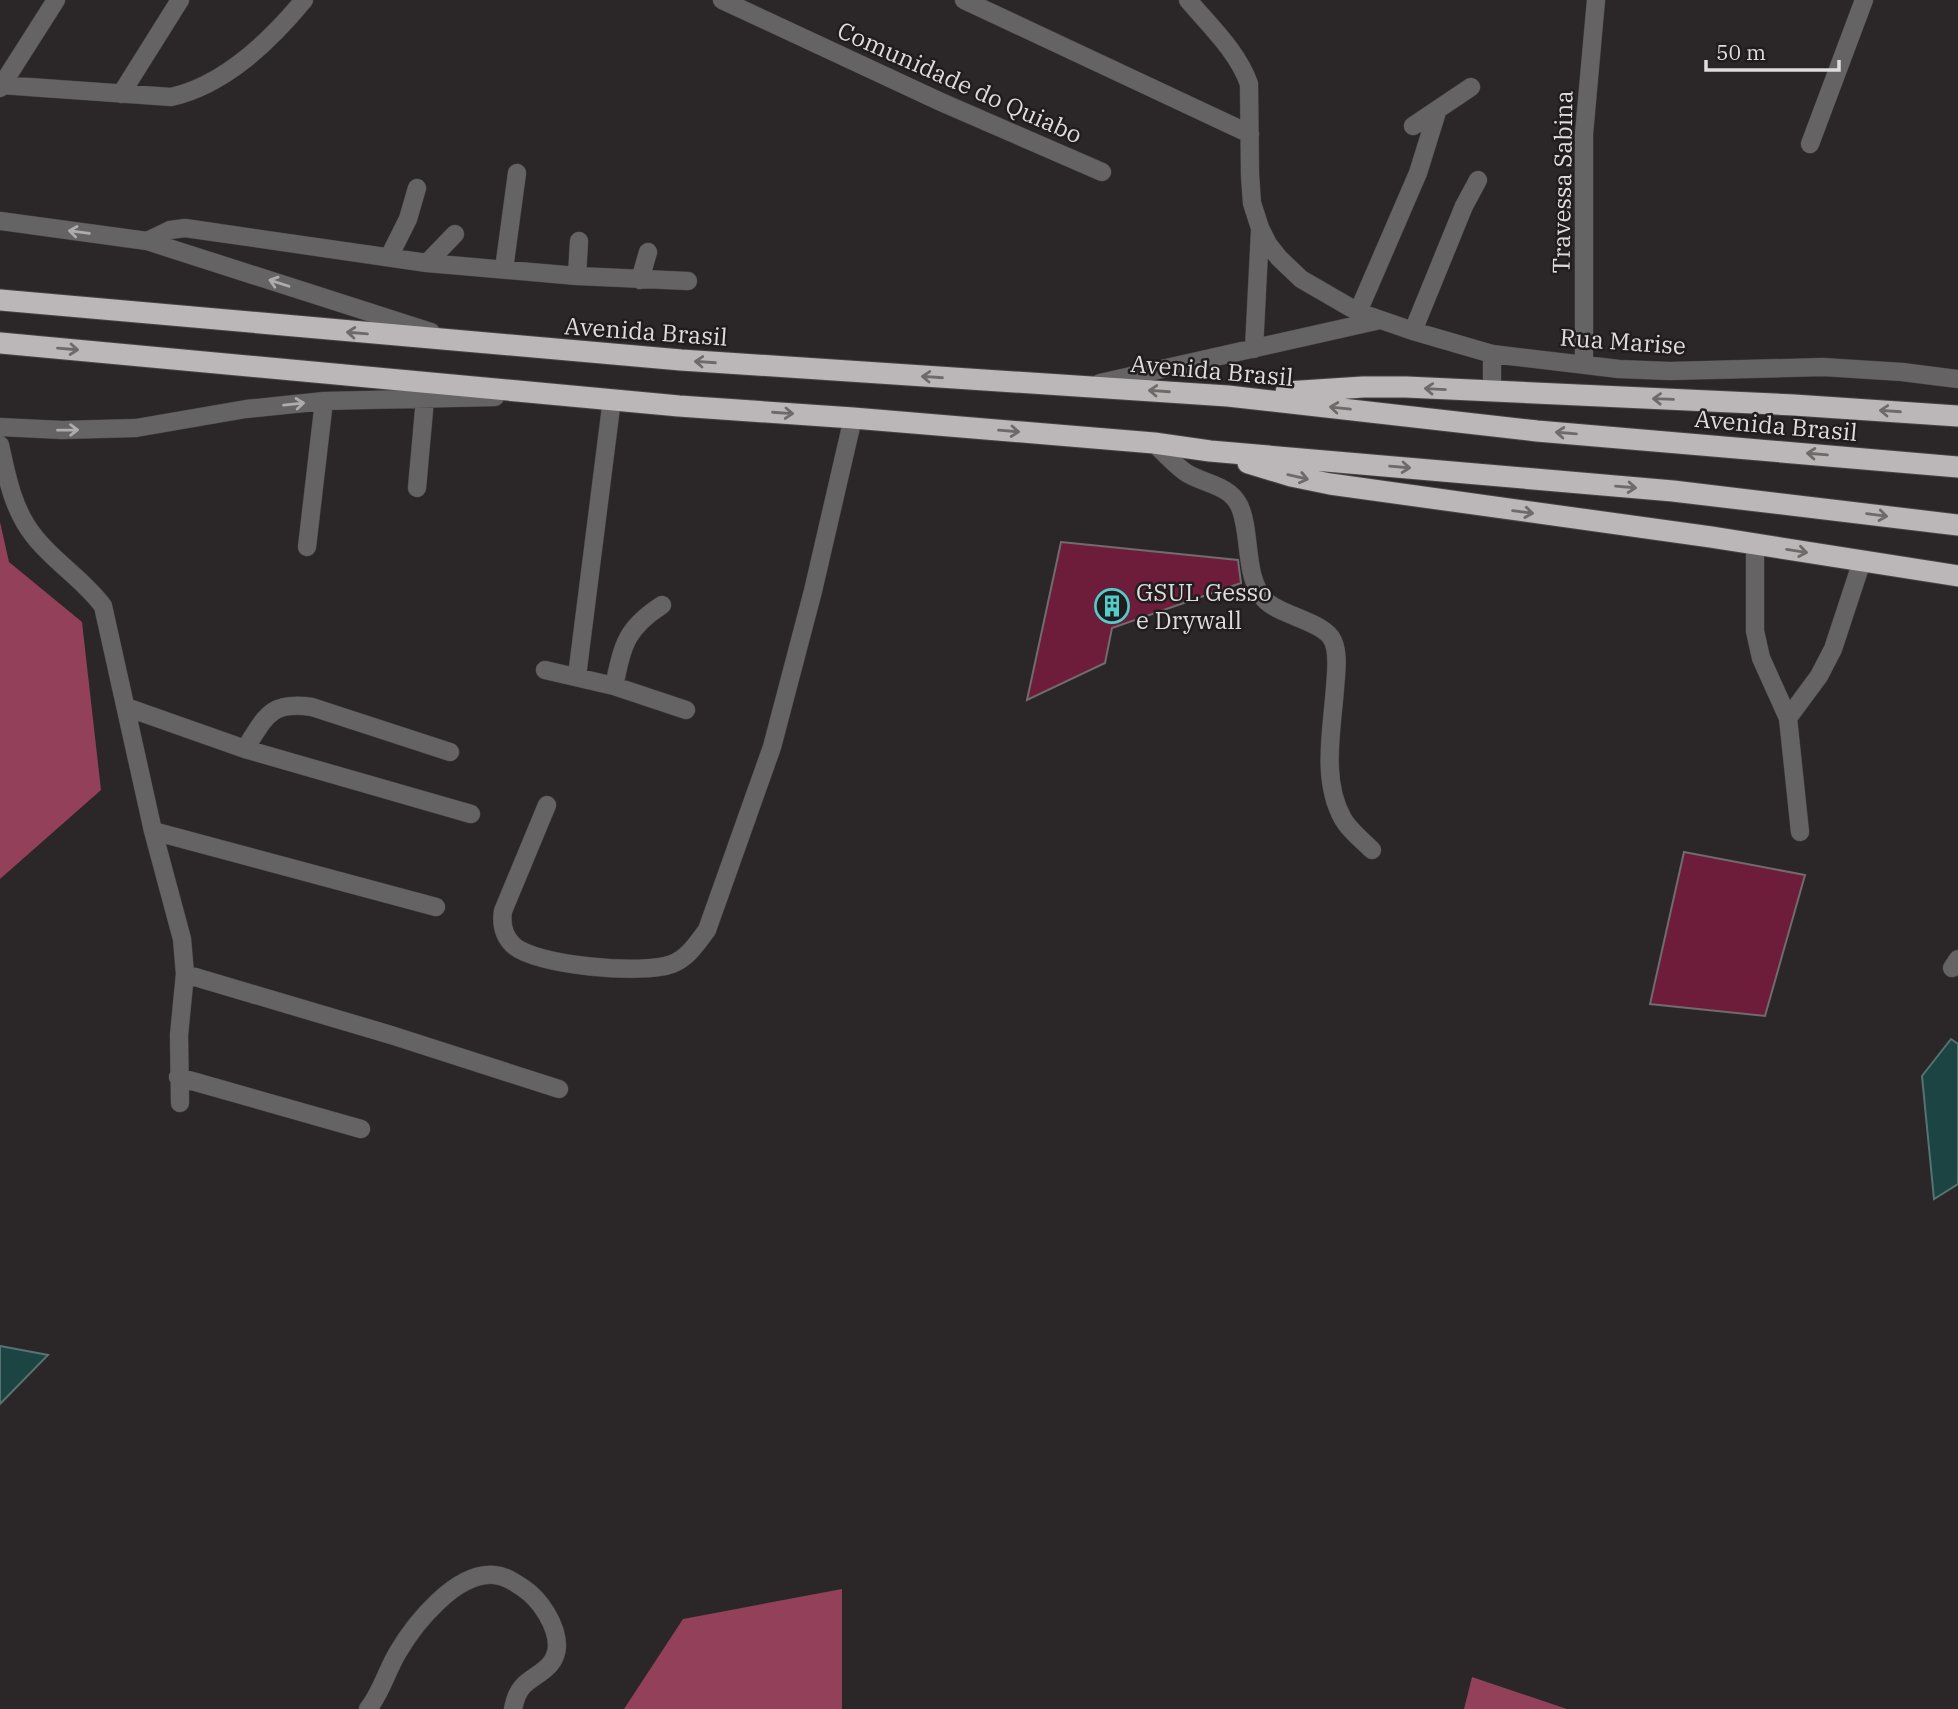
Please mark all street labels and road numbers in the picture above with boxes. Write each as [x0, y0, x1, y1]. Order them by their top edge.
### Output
street label: Comunidade do Quiabo [833, 14, 1087, 150]
street label: Travessa Sabina [1544, 90, 1580, 274]
street label: Avenida Brasil [563, 309, 729, 353]
street label: Rua Marise [1559, 321, 1687, 361]
street label: Avenida Brasil [1129, 347, 1295, 393]
street label: Avenida Brasil [1693, 402, 1859, 448]

